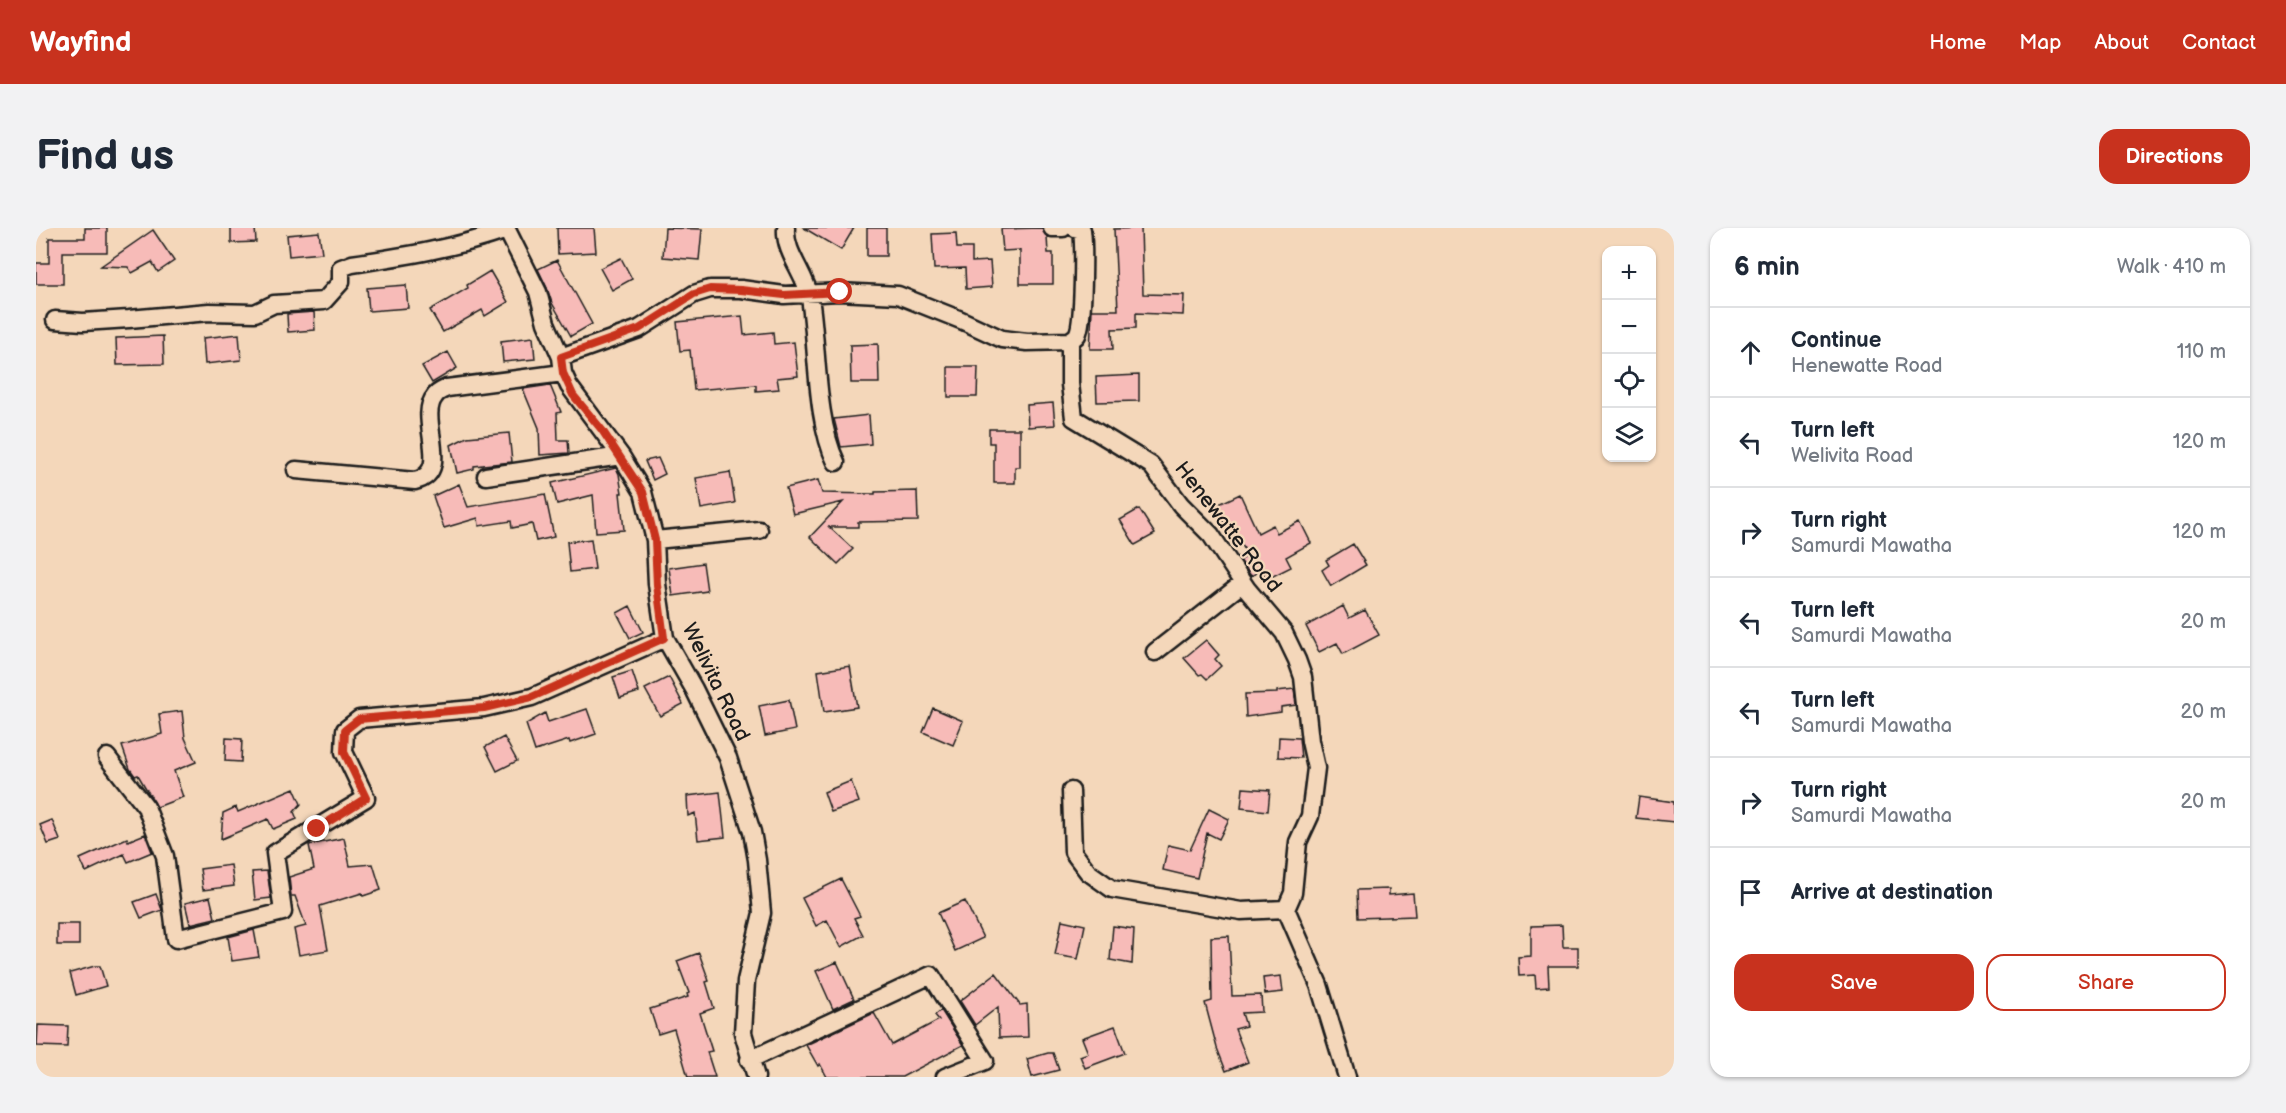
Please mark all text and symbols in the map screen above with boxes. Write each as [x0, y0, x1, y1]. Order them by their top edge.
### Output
text: Wayfind [30, 26, 131, 59]
text: Home [1929, 30, 1986, 55]
text: Map [2019, 30, 2061, 55]
text: About [2094, 30, 2149, 55]
text: Contact [2182, 30, 2256, 55]
button: Directions [2099, 129, 2250, 184]
text: Find us [36, 131, 174, 182]
map controls [1602, 246, 1656, 462]
button: + [1602, 246, 1656, 300]
text: 6 min [1734, 252, 1800, 283]
text: Walk · 410 m [2117, 255, 2226, 279]
route start [826, 278, 852, 304]
button: − [1602, 300, 1656, 354]
text: Continue [1791, 327, 1881, 354]
icon: ahead [1734, 336, 1767, 369]
text: 110 m [2177, 340, 2226, 364]
button: locate [1602, 354, 1656, 408]
text: Henewatte Road [1791, 354, 1943, 378]
button: layers [1602, 408, 1656, 462]
text: Turn left [1791, 417, 1875, 444]
icon: left [1734, 426, 1767, 459]
text: 120 m [2173, 430, 2226, 454]
text: Welivita Road [1791, 444, 1913, 468]
street label: Henewatte Road [1169, 457, 1287, 597]
text: Turn right [1791, 507, 1887, 534]
icon: right [1734, 516, 1767, 549]
text: 120 m [2173, 520, 2226, 544]
text: Samurdi Mawatha [1791, 534, 1952, 558]
text: Turn left [1791, 597, 1875, 624]
icon: left [1734, 606, 1767, 639]
text: 20 m [2181, 610, 2226, 634]
street label: Welivita Road [677, 619, 755, 745]
text: Samurdi Mawatha [1791, 624, 1952, 648]
text: Turn left [1791, 687, 1875, 714]
icon: left [1734, 696, 1767, 729]
text: 20 m [2181, 700, 2226, 724]
text: Samurdi Mawatha [1791, 714, 1952, 738]
text: Turn right [1791, 777, 1887, 804]
icon: right [1734, 786, 1767, 819]
text: 20 m [2181, 790, 2226, 814]
text: Samurdi Mawatha [1791, 804, 1952, 828]
route end [303, 815, 329, 841]
icon: arrive [1734, 876, 1767, 909]
text: Arrive at destination [1791, 879, 1993, 906]
button: Save [1734, 954, 1974, 1011]
button: Share [1986, 954, 2226, 1011]

